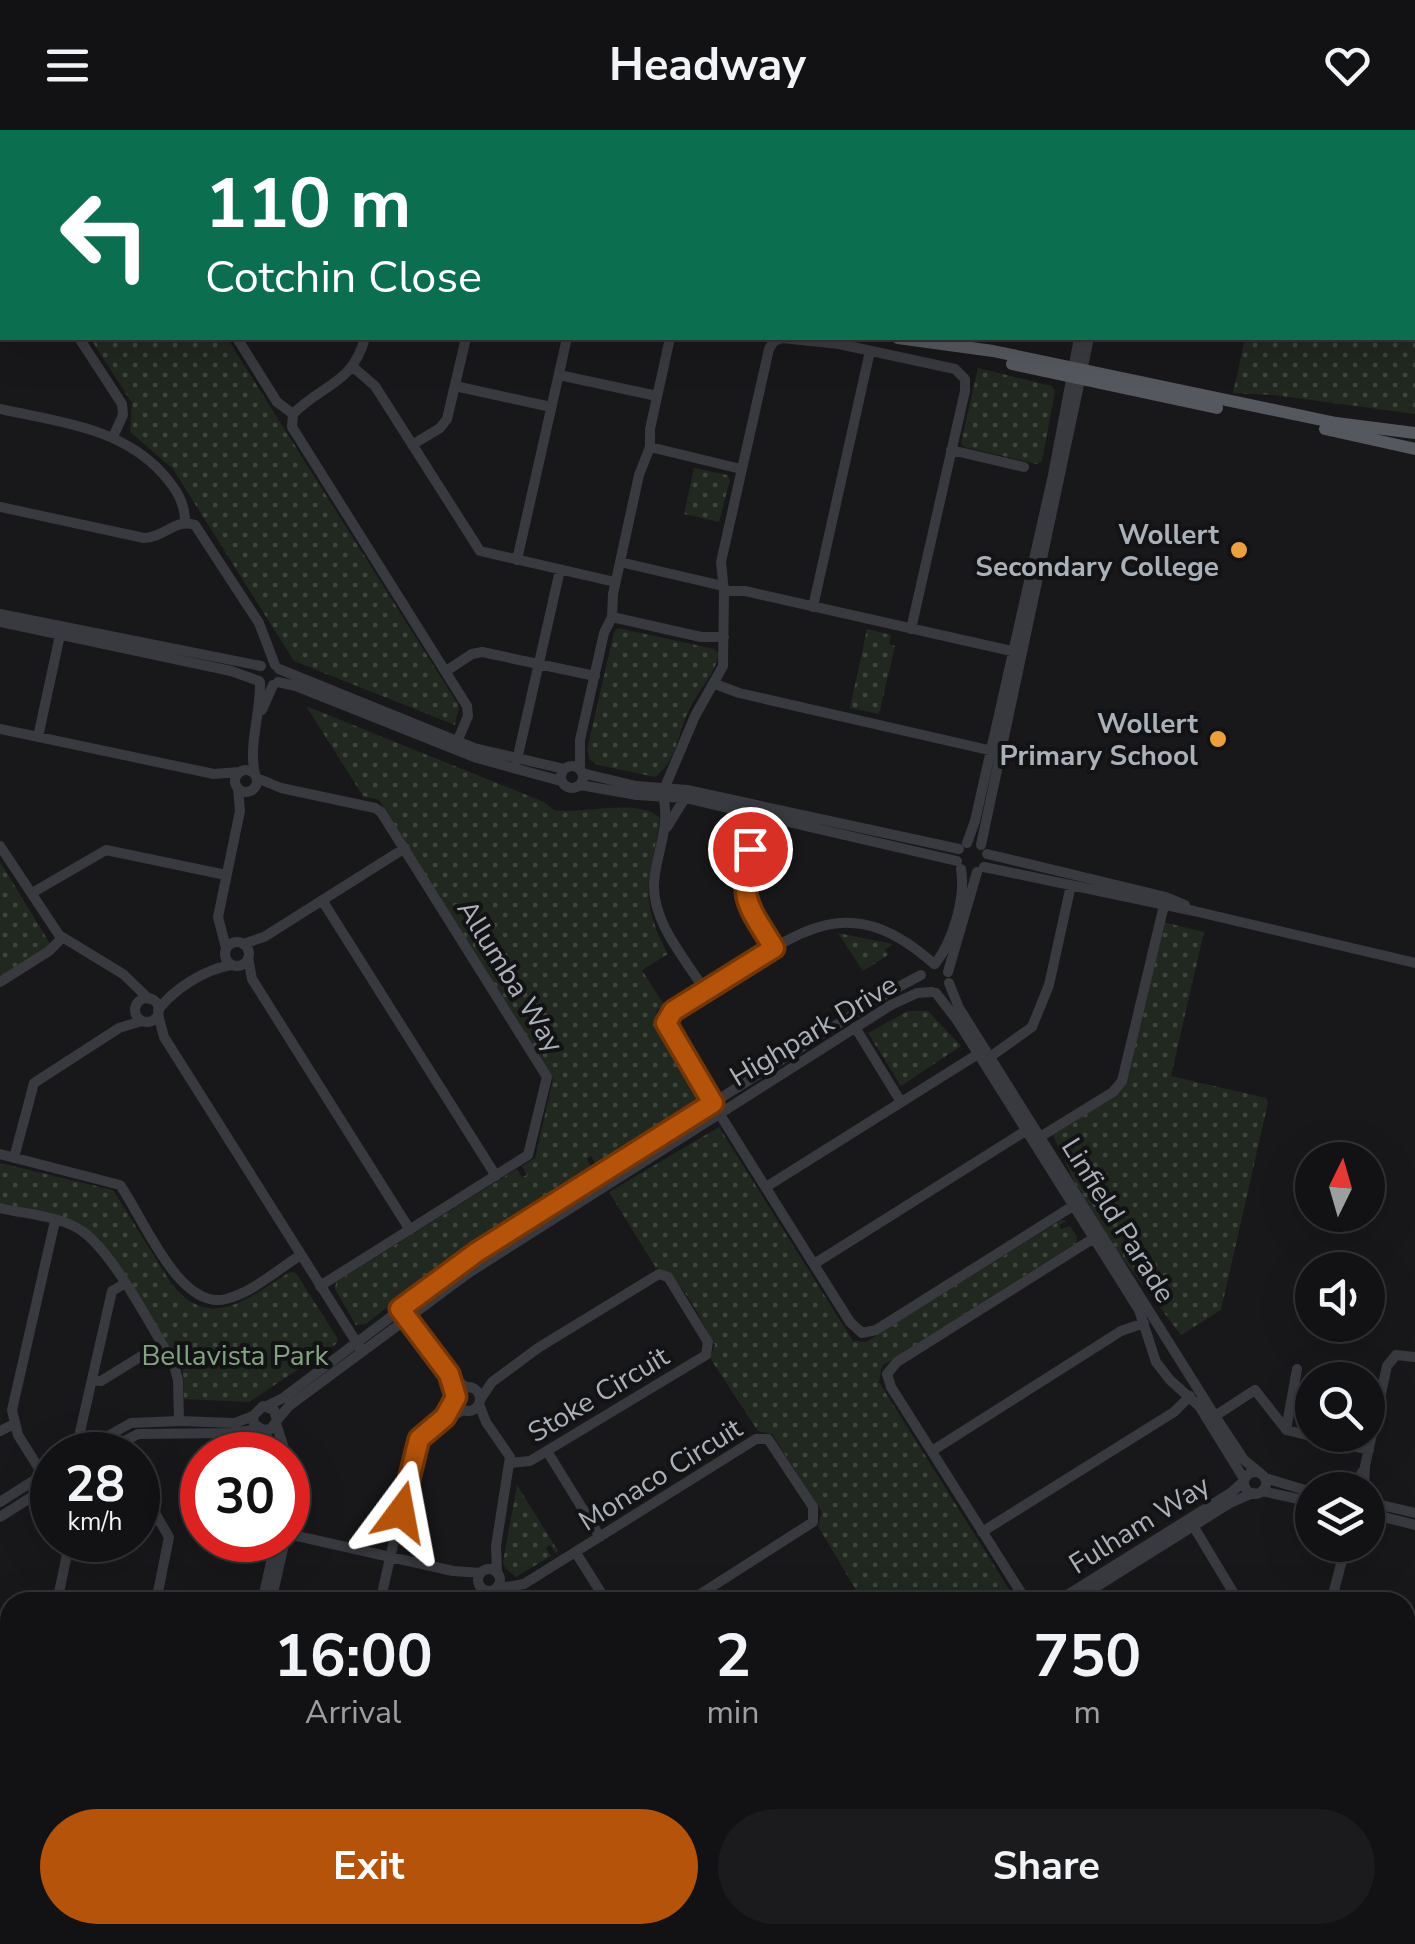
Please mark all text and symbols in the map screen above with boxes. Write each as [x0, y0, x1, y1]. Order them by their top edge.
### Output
text: Headway [609, 35, 806, 96]
icon: menu [40, 38, 95, 93]
icon: heart [1320, 38, 1375, 93]
text: 110 m [205, 156, 411, 252]
icon: left [40, 170, 170, 300]
text: Cotchin Close [205, 247, 482, 308]
place label: Wollert Secondary College [975, 516, 1219, 586]
marker: Wollert Secondary College [1228, 539, 1250, 561]
place label: Wollert Primary School [999, 705, 1198, 775]
marker: Wollert Primary School [1207, 728, 1229, 750]
pin [708, 807, 793, 892]
icon: arrive [723, 822, 778, 877]
street label: Allumba Way [448, 893, 573, 1061]
street label: Highpark Drive [723, 966, 904, 1096]
street label: Linfield Parade [1052, 1131, 1184, 1310]
north arrow [1295, 1142, 1385, 1232]
map controls [1295, 1142, 1385, 1562]
button: sound [1295, 1252, 1385, 1342]
park label: Bellavista Park [141, 1337, 330, 1375]
street label: Stoke Circuit [521, 1338, 676, 1452]
button: search [1295, 1362, 1385, 1452]
street label: Monaco Circuit [572, 1409, 750, 1540]
speed limit sign: 30 [180, 1432, 310, 1562]
text: 28 [65, 1450, 125, 1519]
position arrow [349, 1460, 453, 1564]
street label: Fulham Way [1062, 1466, 1218, 1583]
button: layers [1295, 1472, 1385, 1562]
text: km/h [67, 1505, 123, 1539]
text: 16:00 [274, 1615, 433, 1697]
text: 2 [715, 1615, 751, 1697]
text: 750 [1033, 1615, 1141, 1697]
text: Arrival [305, 1691, 401, 1734]
text: min [706, 1691, 759, 1734]
text: m [1073, 1691, 1101, 1734]
button: Exit [40, 1809, 698, 1924]
button: Share [718, 1809, 1375, 1924]

